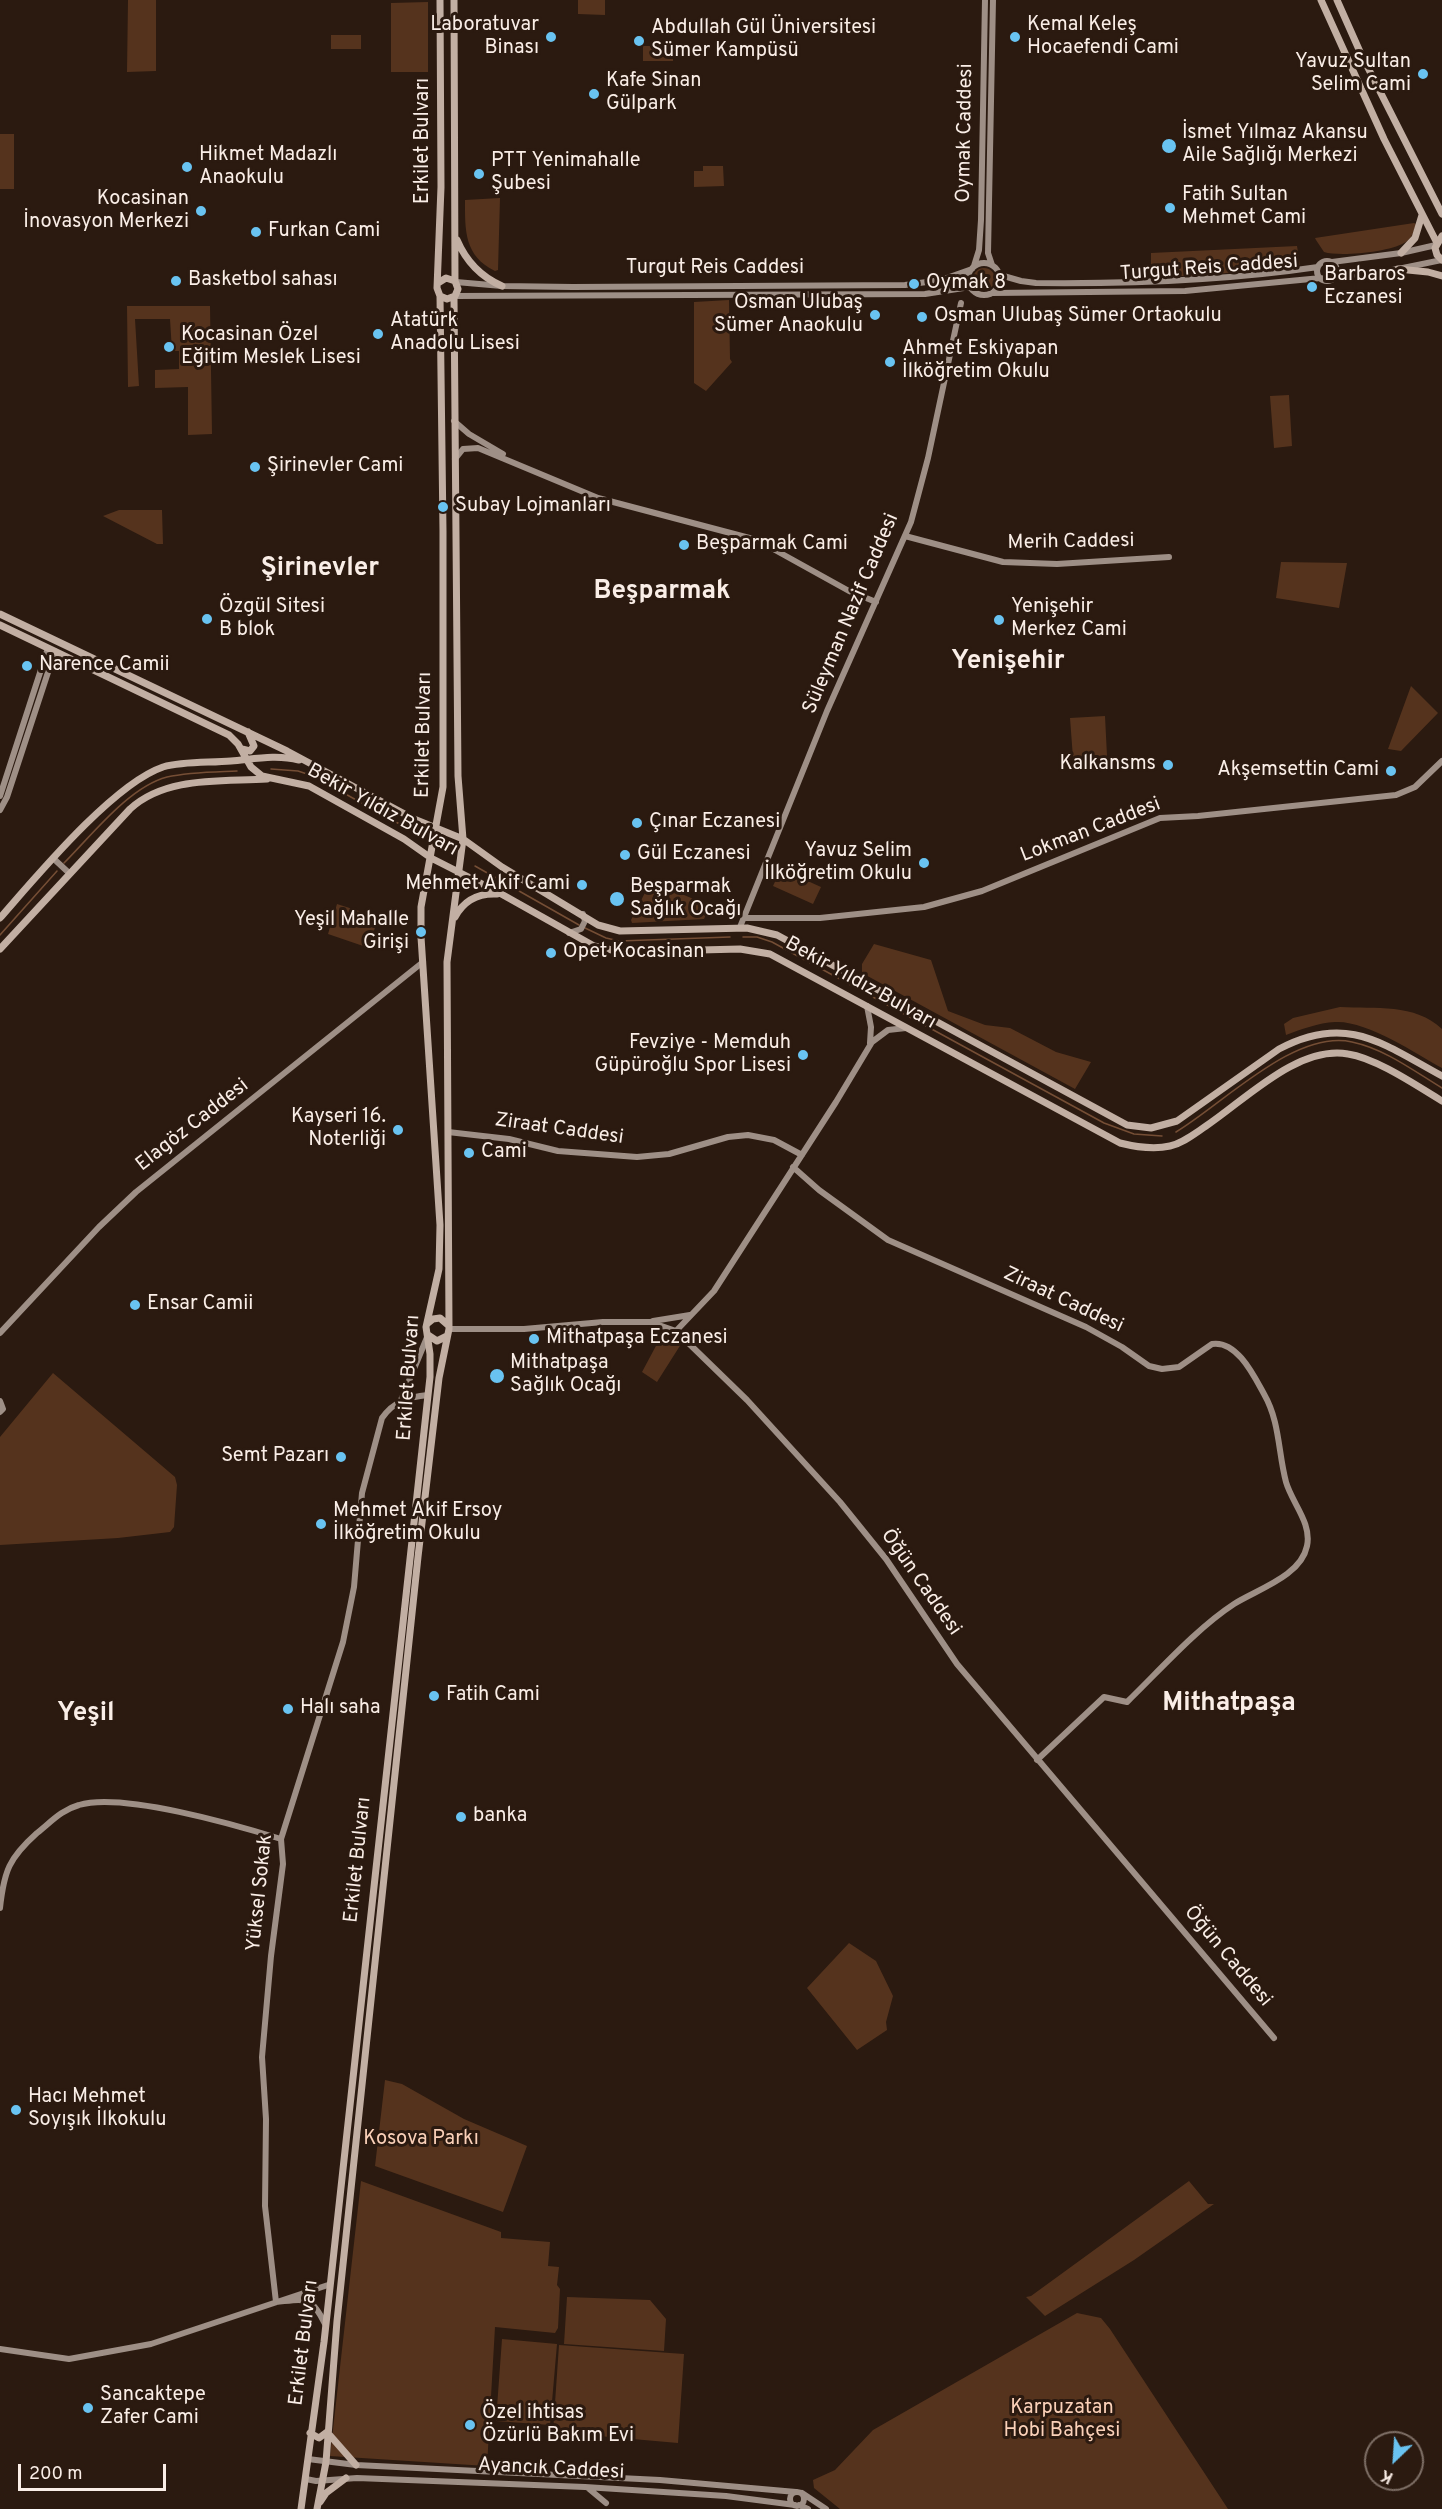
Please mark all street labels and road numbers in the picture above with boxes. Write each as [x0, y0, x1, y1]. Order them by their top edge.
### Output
street label: Oymak Caddesi [953, 63, 979, 203]
street label: Erkilet Bulvarı [412, 78, 436, 204]
street label: Turgut Reis Caddesi [1119, 251, 1299, 287]
street label: Turgut Reis Caddesi [626, 257, 804, 281]
street label: Süleyman Nazif Caddesi [799, 510, 905, 718]
street label: Merih Caddesi [1007, 530, 1135, 556]
street label: Erkilet Bulvarı [412, 672, 438, 798]
street label: Bekir Yıldız Bulvarı [302, 760, 462, 862]
street label: Lokman Caddesi [1018, 793, 1164, 869]
street label: Bekir Yıldız Bulvarı [780, 933, 940, 1035]
street label: Elagöz Caddesi [132, 1075, 254, 1177]
street label: Ziraat Caddesi [493, 1109, 625, 1151]
street label: Ziraat Caddesi [999, 1263, 1127, 1339]
street label: Erkilet Bulvarı [394, 1314, 426, 1442]
street label: Öğün Caddesi [874, 1525, 966, 1641]
street label: Erkilet Bulvarı [340, 1796, 378, 1924]
street label: Yüksel Sokak [243, 1833, 279, 1953]
street label: Öğün Caddesi [1178, 1902, 1276, 2012]
street label: Erkilet Bulvarı [285, 2279, 325, 2407]
street label: Ayancık Caddesi [477, 2454, 625, 2486]

